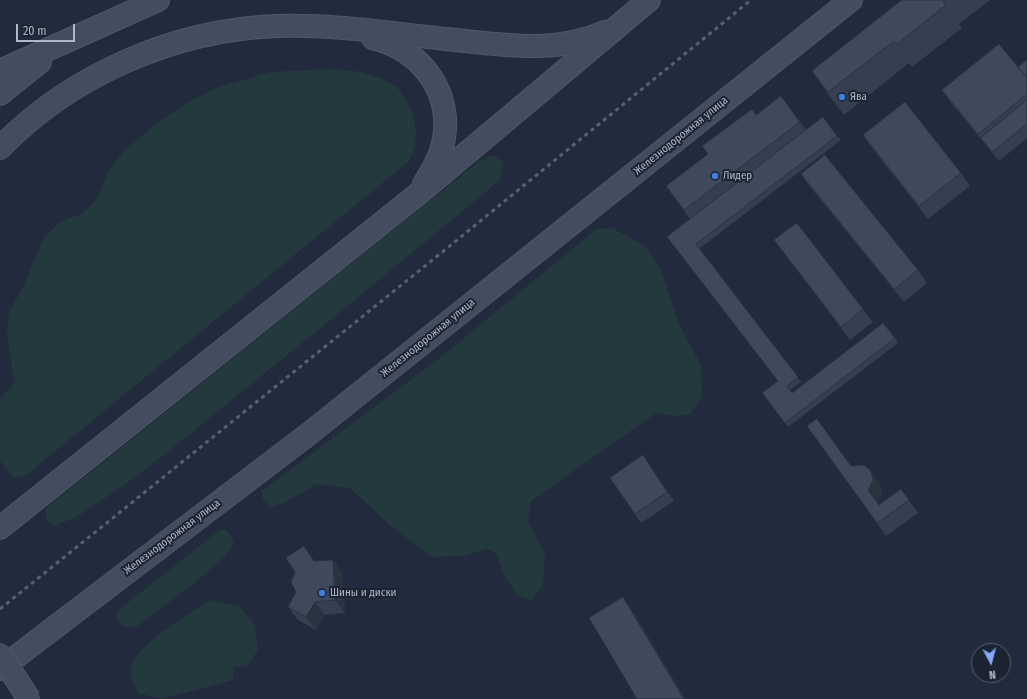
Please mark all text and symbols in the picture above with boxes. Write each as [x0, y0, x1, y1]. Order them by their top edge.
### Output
scale bar [18, 16, 77, 42]
text: 20 m [23, 24, 47, 38]
place label: Ява [850, 90, 867, 104]
marker: Ява [837, 92, 847, 102]
street label: Железнодорожная улица [631, 94, 731, 178]
place label: Лидер [723, 169, 752, 183]
marker: Лидер [710, 171, 720, 181]
street label: Железнодорожная улица [378, 296, 478, 380]
street label: Железнодорожная улица [121, 496, 223, 578]
place label: Шины и диски [330, 586, 396, 600]
marker: Шины и диски [317, 588, 327, 598]
north arrow [971, 643, 1011, 683]
text: N [988, 668, 996, 681]

